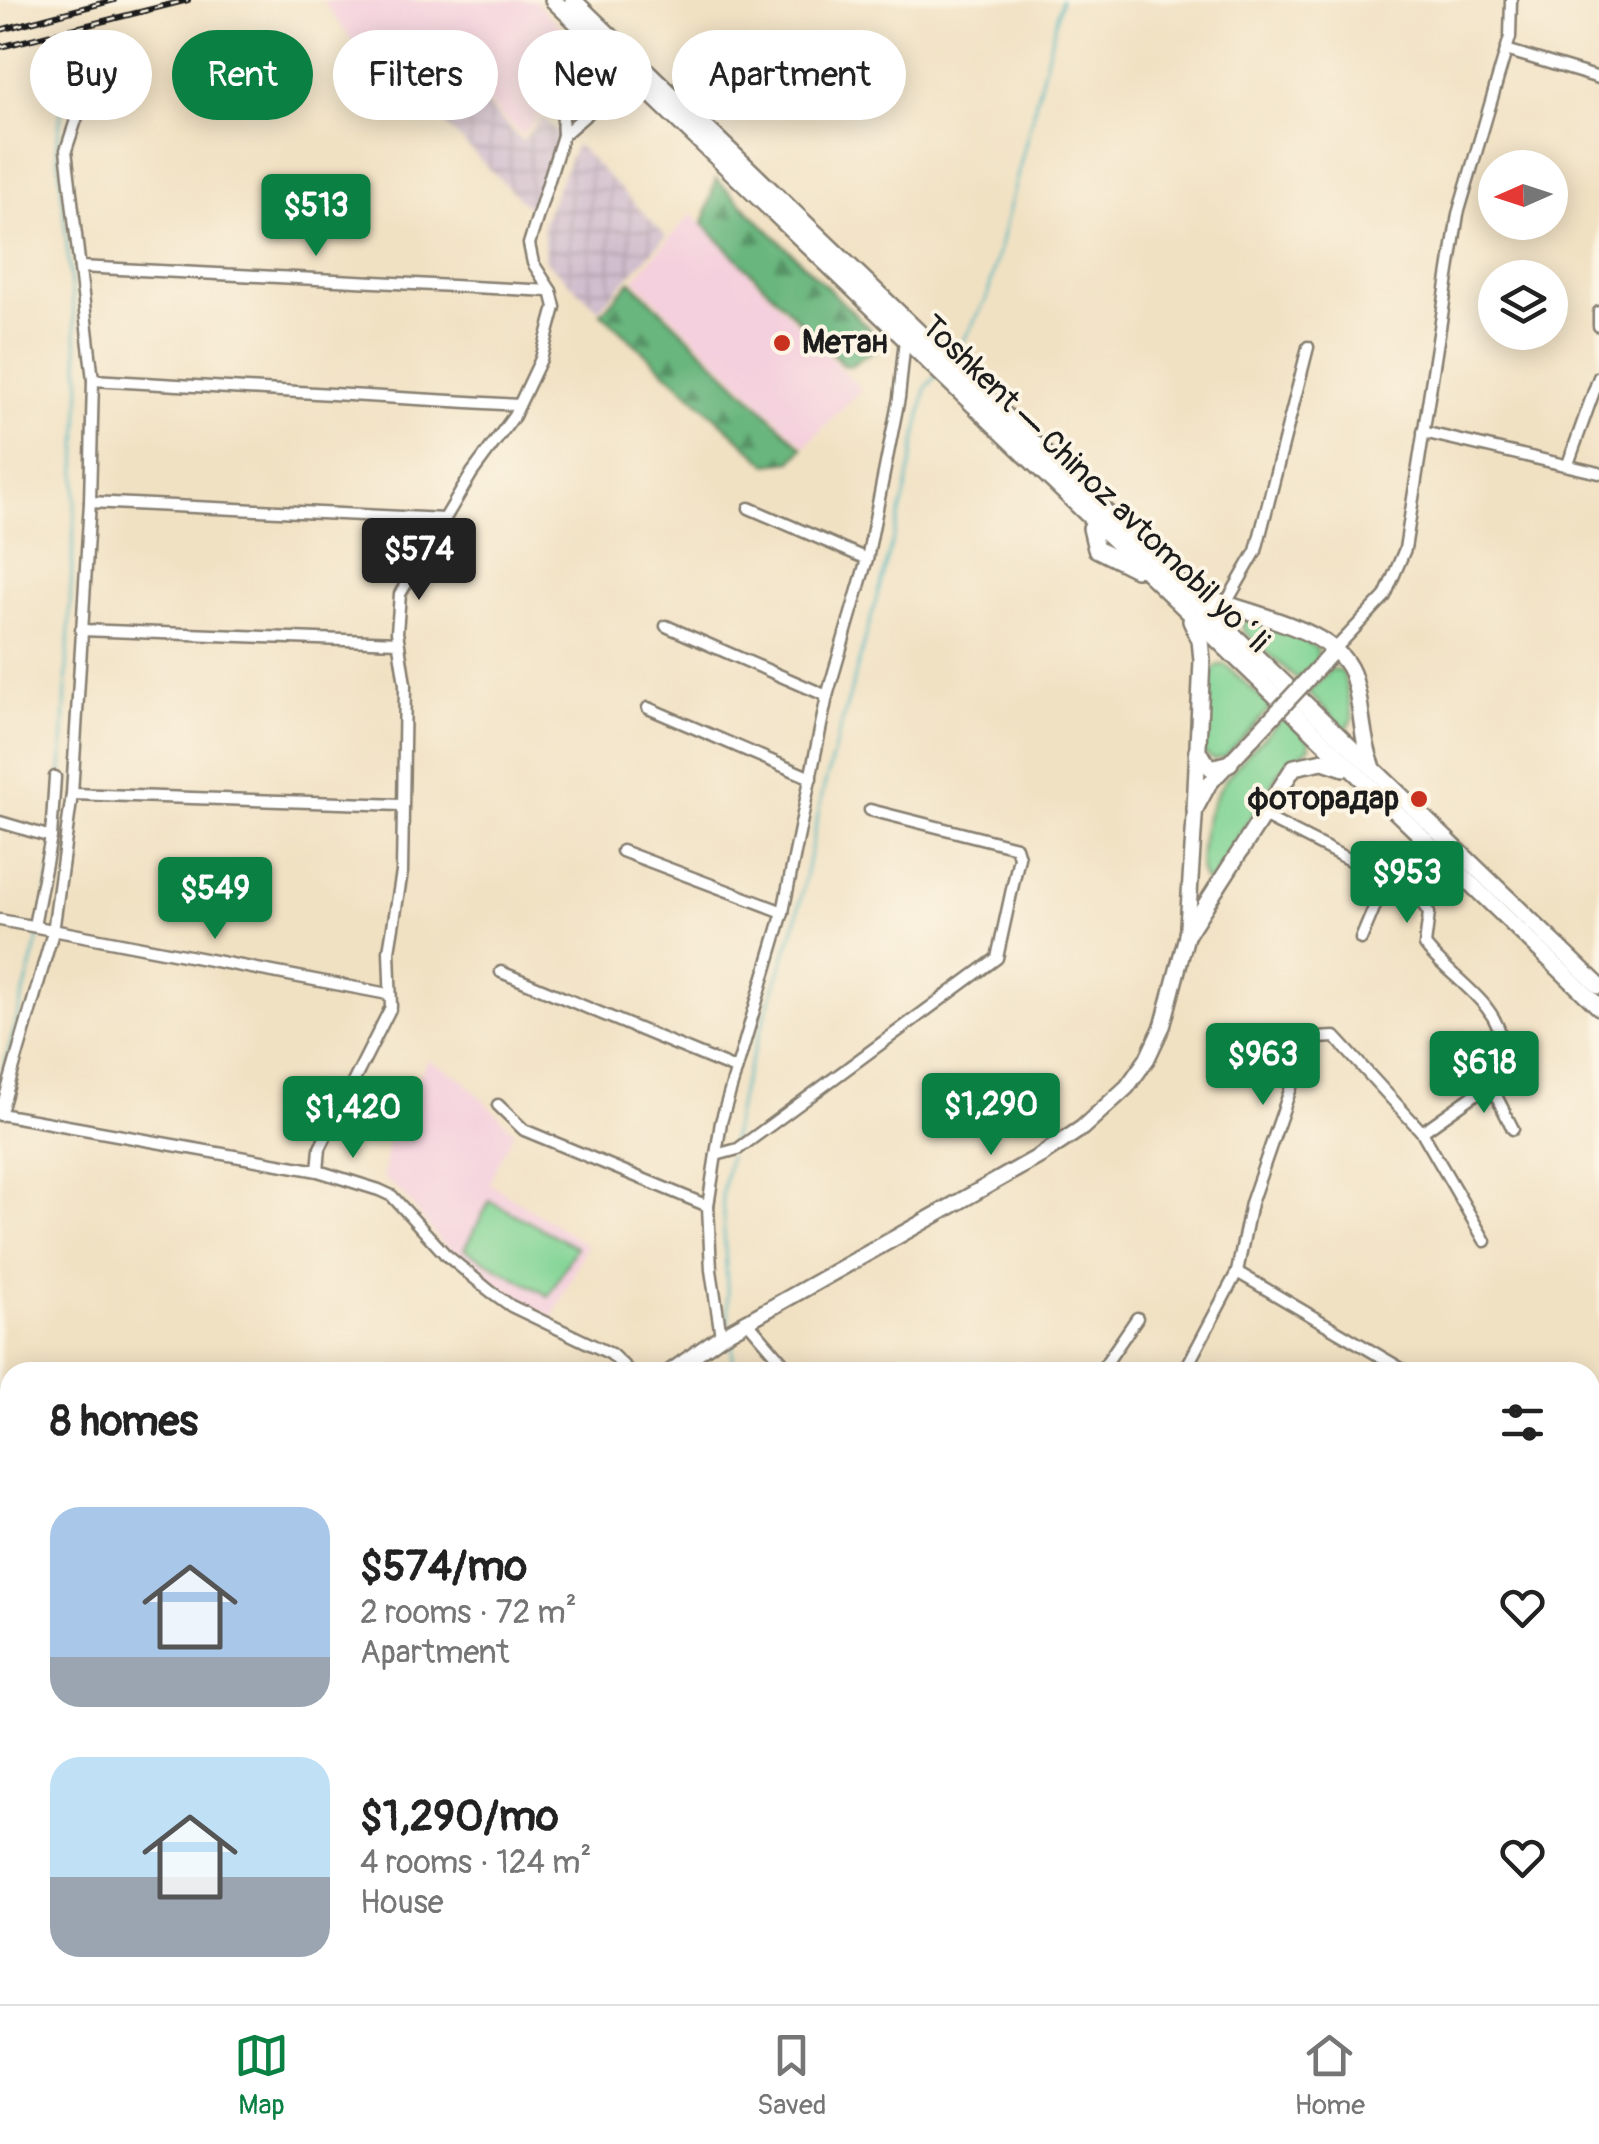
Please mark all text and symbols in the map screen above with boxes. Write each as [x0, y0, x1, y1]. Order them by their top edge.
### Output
chip: Buy [30, 30, 152, 120]
chip: Rent [172, 30, 313, 120]
chip: Filters [333, 30, 498, 120]
chip: New [518, 30, 652, 120]
chip: Apartment [672, 30, 906, 120]
north arrow [1478, 150, 1568, 240]
map controls [1478, 150, 1568, 350]
pin: $513 [257, 174, 375, 259]
text: $513 [283, 186, 349, 226]
button: layers [1478, 260, 1568, 350]
street label: Toshkent — Chinoz avtomobil yoʻli [913, 307, 1277, 661]
place label: Метан [802, 323, 888, 363]
marker: Метан [771, 332, 793, 354]
pin: $574 [360, 518, 478, 603]
text: $574 [384, 530, 454, 570]
place label: фоторадар [1247, 779, 1399, 819]
marker: фоторадар [1408, 788, 1430, 810]
pin: $953 [1348, 841, 1466, 926]
text: $953 [1372, 853, 1442, 893]
pin: $549 [156, 857, 274, 942]
text: $549 [180, 869, 250, 909]
pin: $963 [1204, 1023, 1322, 1108]
pin: $618 [1425, 1031, 1543, 1116]
text: $963 [1228, 1035, 1298, 1075]
text: $618 [1452, 1043, 1516, 1083]
pin: $1,290 [910, 1073, 1072, 1158]
pin: $1,420 [272, 1076, 434, 1161]
text: $1,290 [944, 1085, 1038, 1125]
text: $1,420 [305, 1088, 401, 1128]
icon: filters [1495, 1395, 1550, 1450]
text: 8 homes [50, 1396, 198, 1448]
text: $574/mo [360, 1541, 527, 1593]
icon: home [130, 1547, 250, 1667]
icon: heart [1495, 1580, 1550, 1635]
text: 2 rooms · 72 m² [360, 1593, 577, 1633]
text: Apartment [360, 1633, 509, 1673]
text: $1,290/mo [360, 1791, 559, 1843]
icon: home [130, 1797, 250, 1917]
icon: heart [1495, 1830, 1550, 1885]
text: 4 rooms · 124 m² [360, 1843, 591, 1883]
text: House [360, 1883, 444, 1923]
tab: Map [234, 2028, 289, 2123]
tab: Saved [757, 2028, 826, 2123]
tab: Home [1294, 2028, 1365, 2123]

